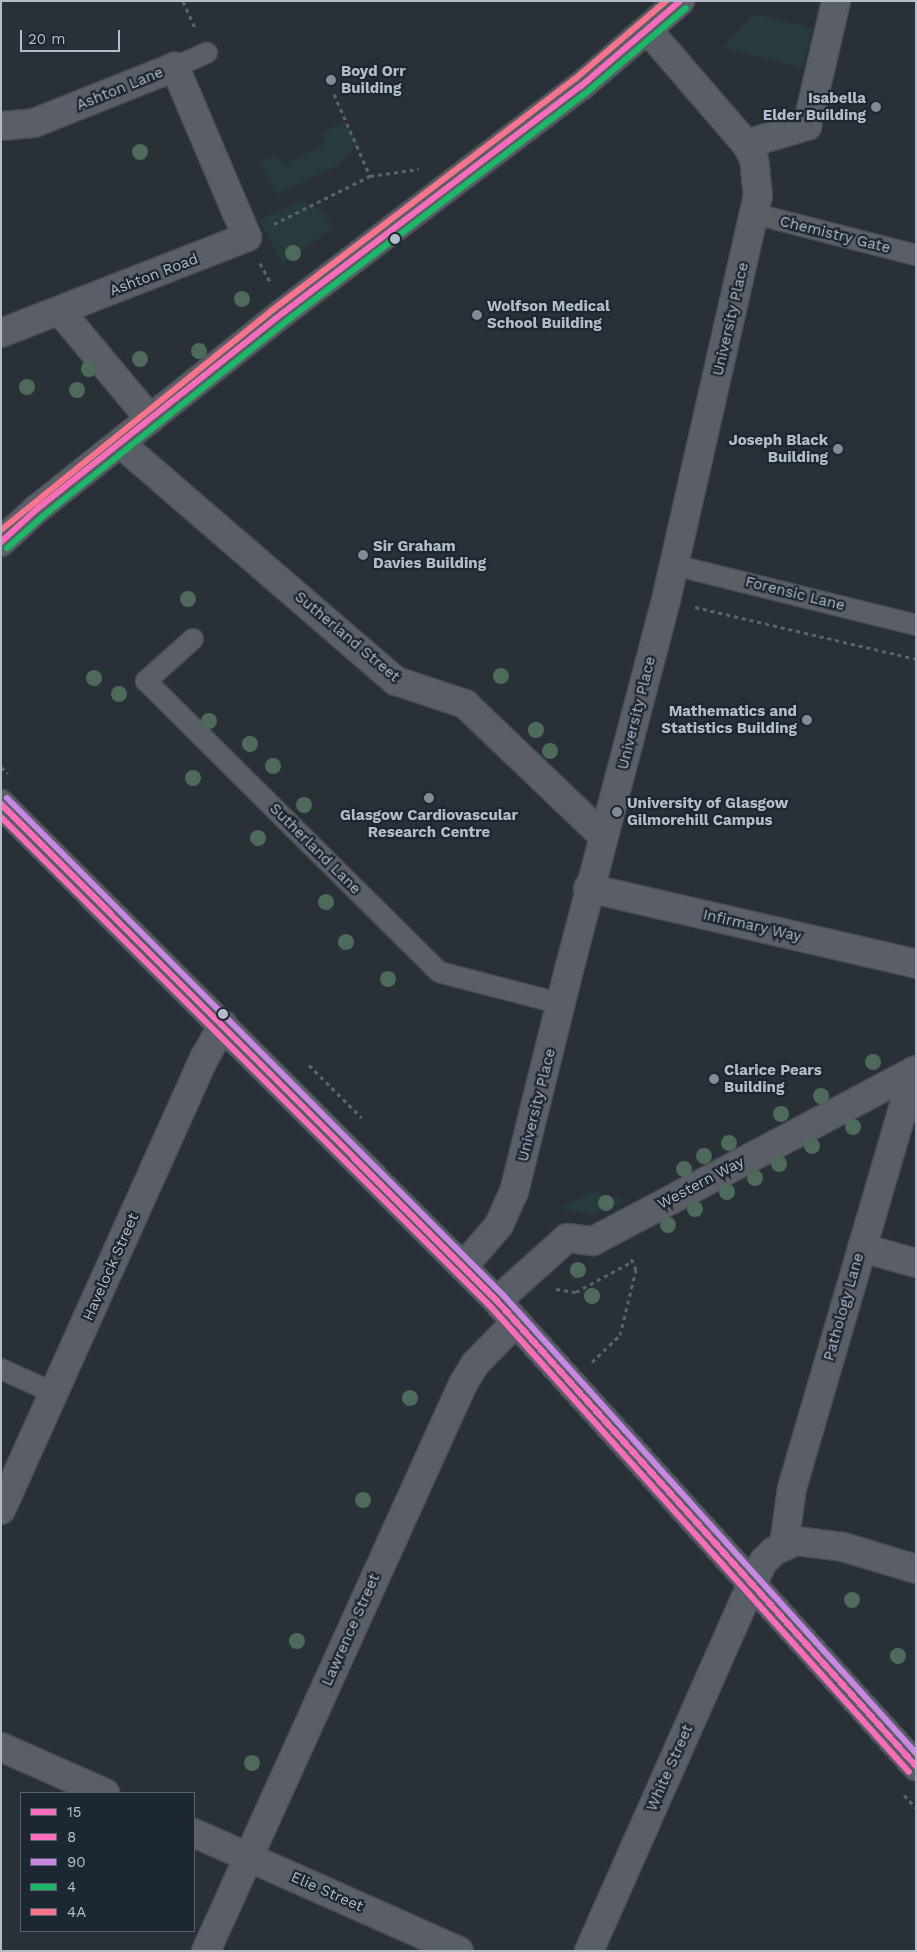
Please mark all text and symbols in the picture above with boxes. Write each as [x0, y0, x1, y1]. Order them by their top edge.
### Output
scale bar [22, 20, 122, 52]
text: 20 m [28, 30, 66, 48]
place label: Boyd Orr Building [341, 62, 406, 97]
street label: Ashton Lane [74, 63, 166, 115]
marker: Boyd Orr Building [325, 74, 337, 86]
place label: Isabella Elder Building [763, 89, 866, 124]
marker: Isabella Elder Building [870, 101, 882, 113]
street label: Chemistry Gate [778, 213, 892, 257]
unlabelled marker [390, 234, 400, 244]
street label: Ashton Road [107, 250, 201, 300]
street label: University Place [709, 260, 753, 378]
place label: Wolfson Medical School Building [487, 297, 610, 332]
marker: Wolfson Medical School Building [471, 309, 483, 321]
place label: Joseph Black Building [728, 431, 828, 466]
marker: Joseph Black Building [832, 443, 844, 455]
place label: Sir Graham Davies Building [373, 537, 486, 572]
marker: Sir Graham Davies Building [357, 549, 369, 561]
street label: Forensic Lane [743, 573, 847, 615]
street label: Sutherland Street [291, 588, 403, 686]
street label: University Place [614, 654, 660, 772]
place label: Mathematics and Statistics Building [661, 702, 797, 737]
marker: Mathematics and Statistics Building [801, 714, 813, 726]
marker: Glasgow Cardiovascular Research Centre [423, 792, 435, 804]
place label: University of Glasgow Gilmorehill Campus [627, 794, 789, 829]
street label: Sutherland Lane [266, 800, 364, 898]
place label: Glasgow Cardiovascular Research Centre [340, 806, 518, 841]
marker: University of Glasgow Gilmorehill Campus [611, 806, 623, 818]
street label: Infirmary Way [701, 906, 803, 946]
unlabelled marker [218, 1009, 228, 1019]
street label: University Place [514, 1046, 560, 1164]
place label: Clarice Pears Building [724, 1061, 822, 1096]
marker: Clarice Pears Building [708, 1073, 720, 1085]
street label: Western Way [655, 1153, 747, 1213]
street label: Havelock Street [79, 1210, 143, 1324]
street label: Pathology Lane [820, 1251, 868, 1363]
street label: Lawrence Street [318, 1571, 384, 1689]
street label: White Street [643, 1722, 697, 1814]
legend [20, 1792, 195, 1932]
text: 15 [67, 1803, 82, 1821]
text: 8 [67, 1828, 76, 1846]
text: 90 [67, 1853, 86, 1871]
street label: Elie Street [288, 1868, 366, 1916]
text: 4 [67, 1878, 76, 1896]
text: 4A [67, 1903, 86, 1921]

